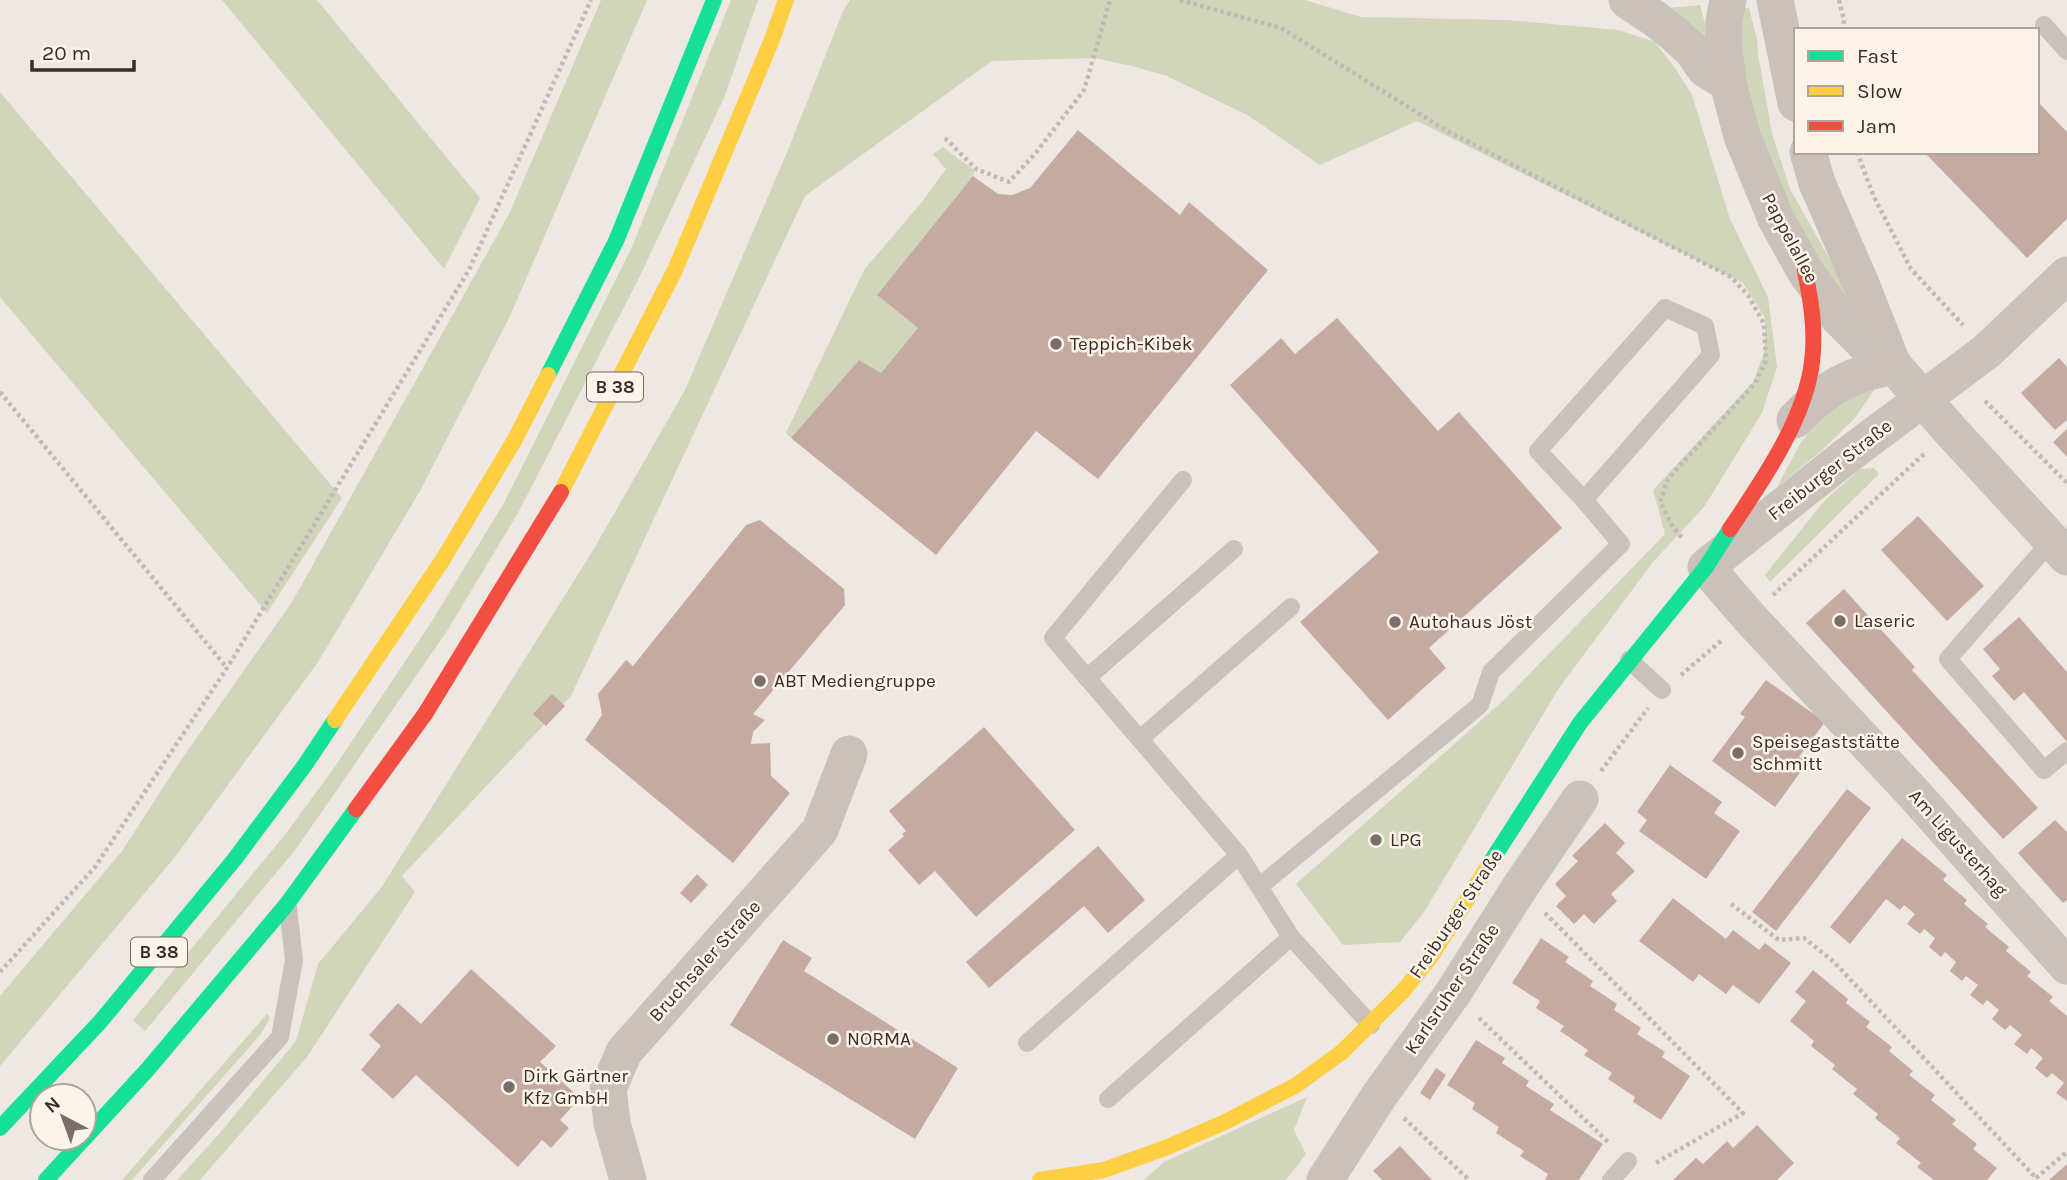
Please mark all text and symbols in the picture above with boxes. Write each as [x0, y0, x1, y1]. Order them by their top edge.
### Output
scale bar [32, 28, 133, 72]
legend [1794, 28, 2039, 154]
text: 20 m [42, 41, 91, 65]
text: Fast [1857, 44, 1898, 68]
text: Slow [1857, 79, 1902, 103]
text: Jam [1857, 114, 1897, 138]
street label: Pappelallee [1757, 189, 1823, 287]
place label: Teppich-Kibek [1070, 333, 1193, 355]
marker: Teppich-Kibek [1048, 336, 1064, 352]
road number: B 38 [587, 372, 643, 402]
street label: Freiburger Straße [1764, 415, 1896, 525]
place label: Laseric [1854, 610, 1915, 632]
place label: Autohaus Jöst [1409, 611, 1532, 633]
marker: Laseric [1832, 613, 1848, 629]
marker: Autohaus Jöst [1387, 614, 1403, 630]
place label: ABT Mediengruppe [774, 670, 936, 692]
marker: ABT Mediengruppe [752, 673, 768, 689]
place label: Speisegaststätte Schmitt [1752, 731, 1900, 775]
marker: Speisegaststätte Schmitt [1730, 745, 1746, 761]
street label: Am Ligusterhag [1904, 785, 2012, 901]
place label: LPG [1390, 829, 1422, 851]
marker: LPG [1368, 832, 1384, 848]
street label: Freiburger Straße [1405, 845, 1507, 983]
street label: Bruchsaler Straße [645, 896, 765, 1026]
street label: Karlsruher Straße [1400, 920, 1504, 1058]
road number: B 38 [131, 937, 187, 967]
place label: NORMA [847, 1028, 911, 1050]
marker: NORMA [825, 1031, 841, 1047]
place label: Dirk Gärtner Kfz GmbH [523, 1065, 628, 1109]
marker: Dirk Gärtner Kfz GmbH [501, 1079, 517, 1095]
north arrow [28, 1082, 98, 1152]
text: N [40, 1092, 65, 1118]

